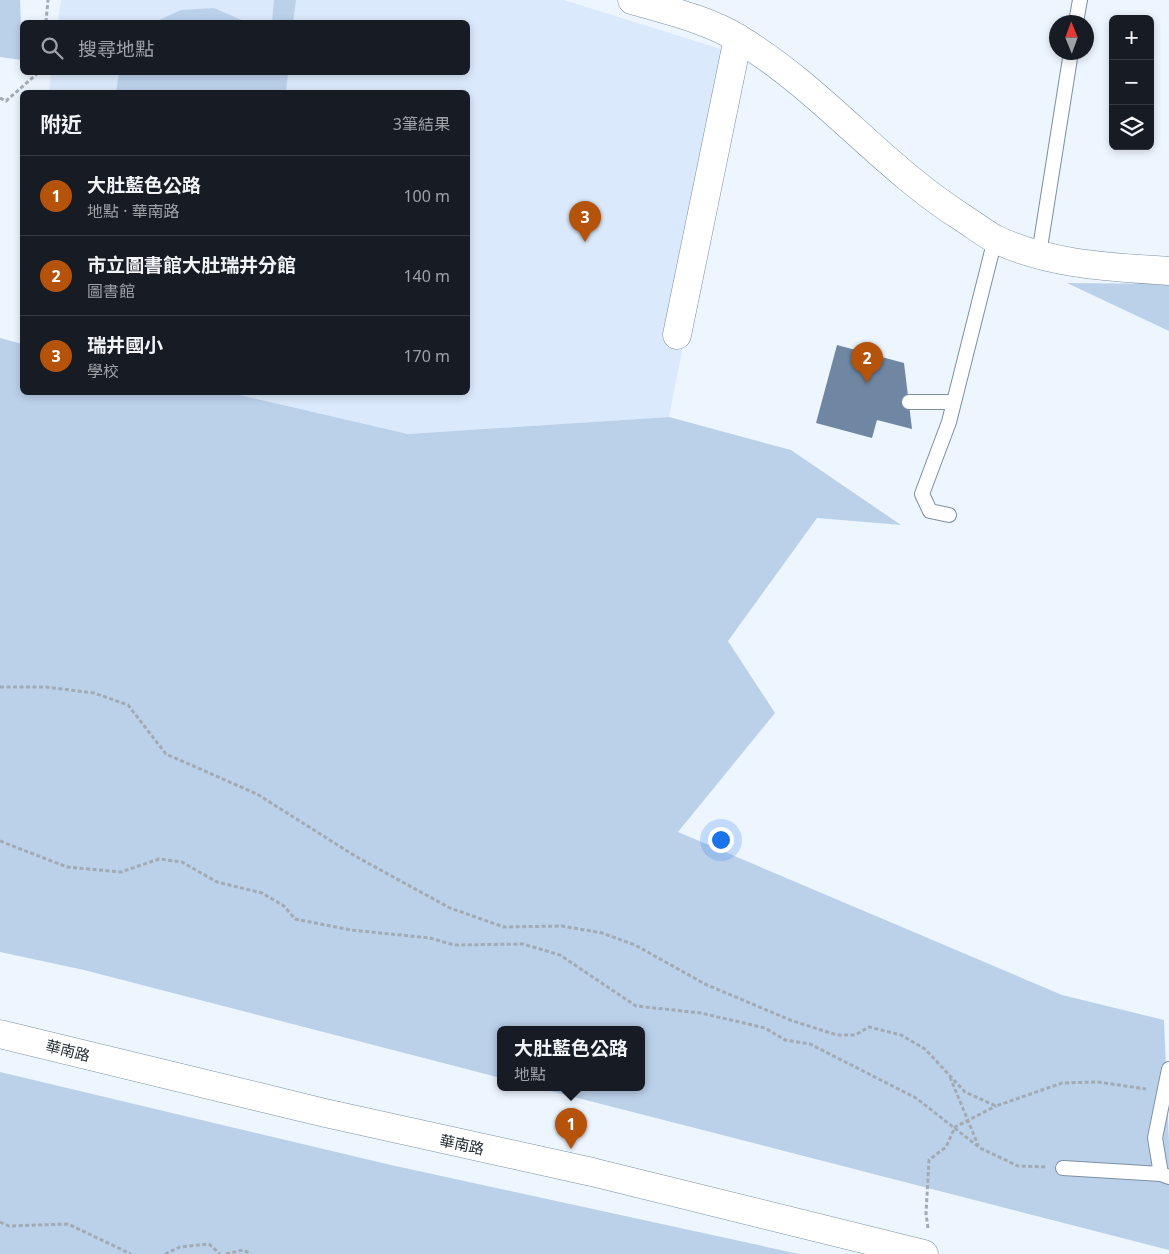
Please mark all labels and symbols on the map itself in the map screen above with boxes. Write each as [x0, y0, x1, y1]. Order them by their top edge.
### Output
north arrow [1049, 15, 1094, 60]
pin: 3 [569, 201, 601, 242]
pin: 2 [851, 342, 883, 383]
your location [708, 827, 734, 853]
street label: 華南路 [44, 1035, 92, 1065]
pin: 1 [555, 1108, 587, 1149]
street label: 華南路 [438, 1130, 486, 1158]

